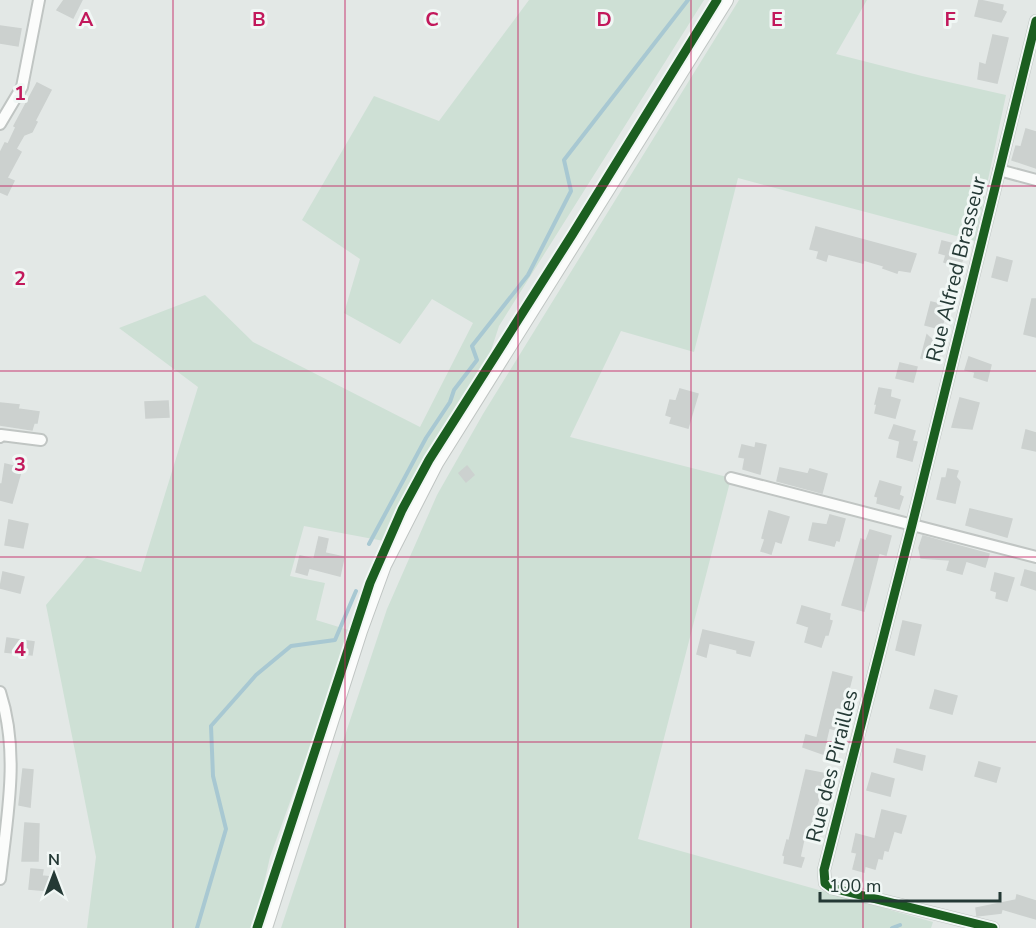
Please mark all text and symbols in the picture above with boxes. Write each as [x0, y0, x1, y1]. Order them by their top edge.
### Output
text: A [79, 6, 94, 33]
text: B [252, 6, 266, 33]
text: C [425, 6, 439, 33]
text: D [596, 6, 612, 33]
text: E [771, 6, 783, 33]
text: F [944, 6, 956, 33]
text: 1 [14, 80, 26, 107]
street label: Rue Alfred Brasseur [919, 173, 993, 365]
text: 2 [14, 265, 26, 292]
text: 3 [14, 451, 26, 478]
text: 4 [14, 636, 26, 663]
street label: Rue des Pirailles [799, 687, 865, 845]
north arrow [24, 844, 84, 904]
text: N [48, 849, 60, 871]
scale bar [820, 865, 1000, 903]
text: 100 m [829, 874, 881, 898]

